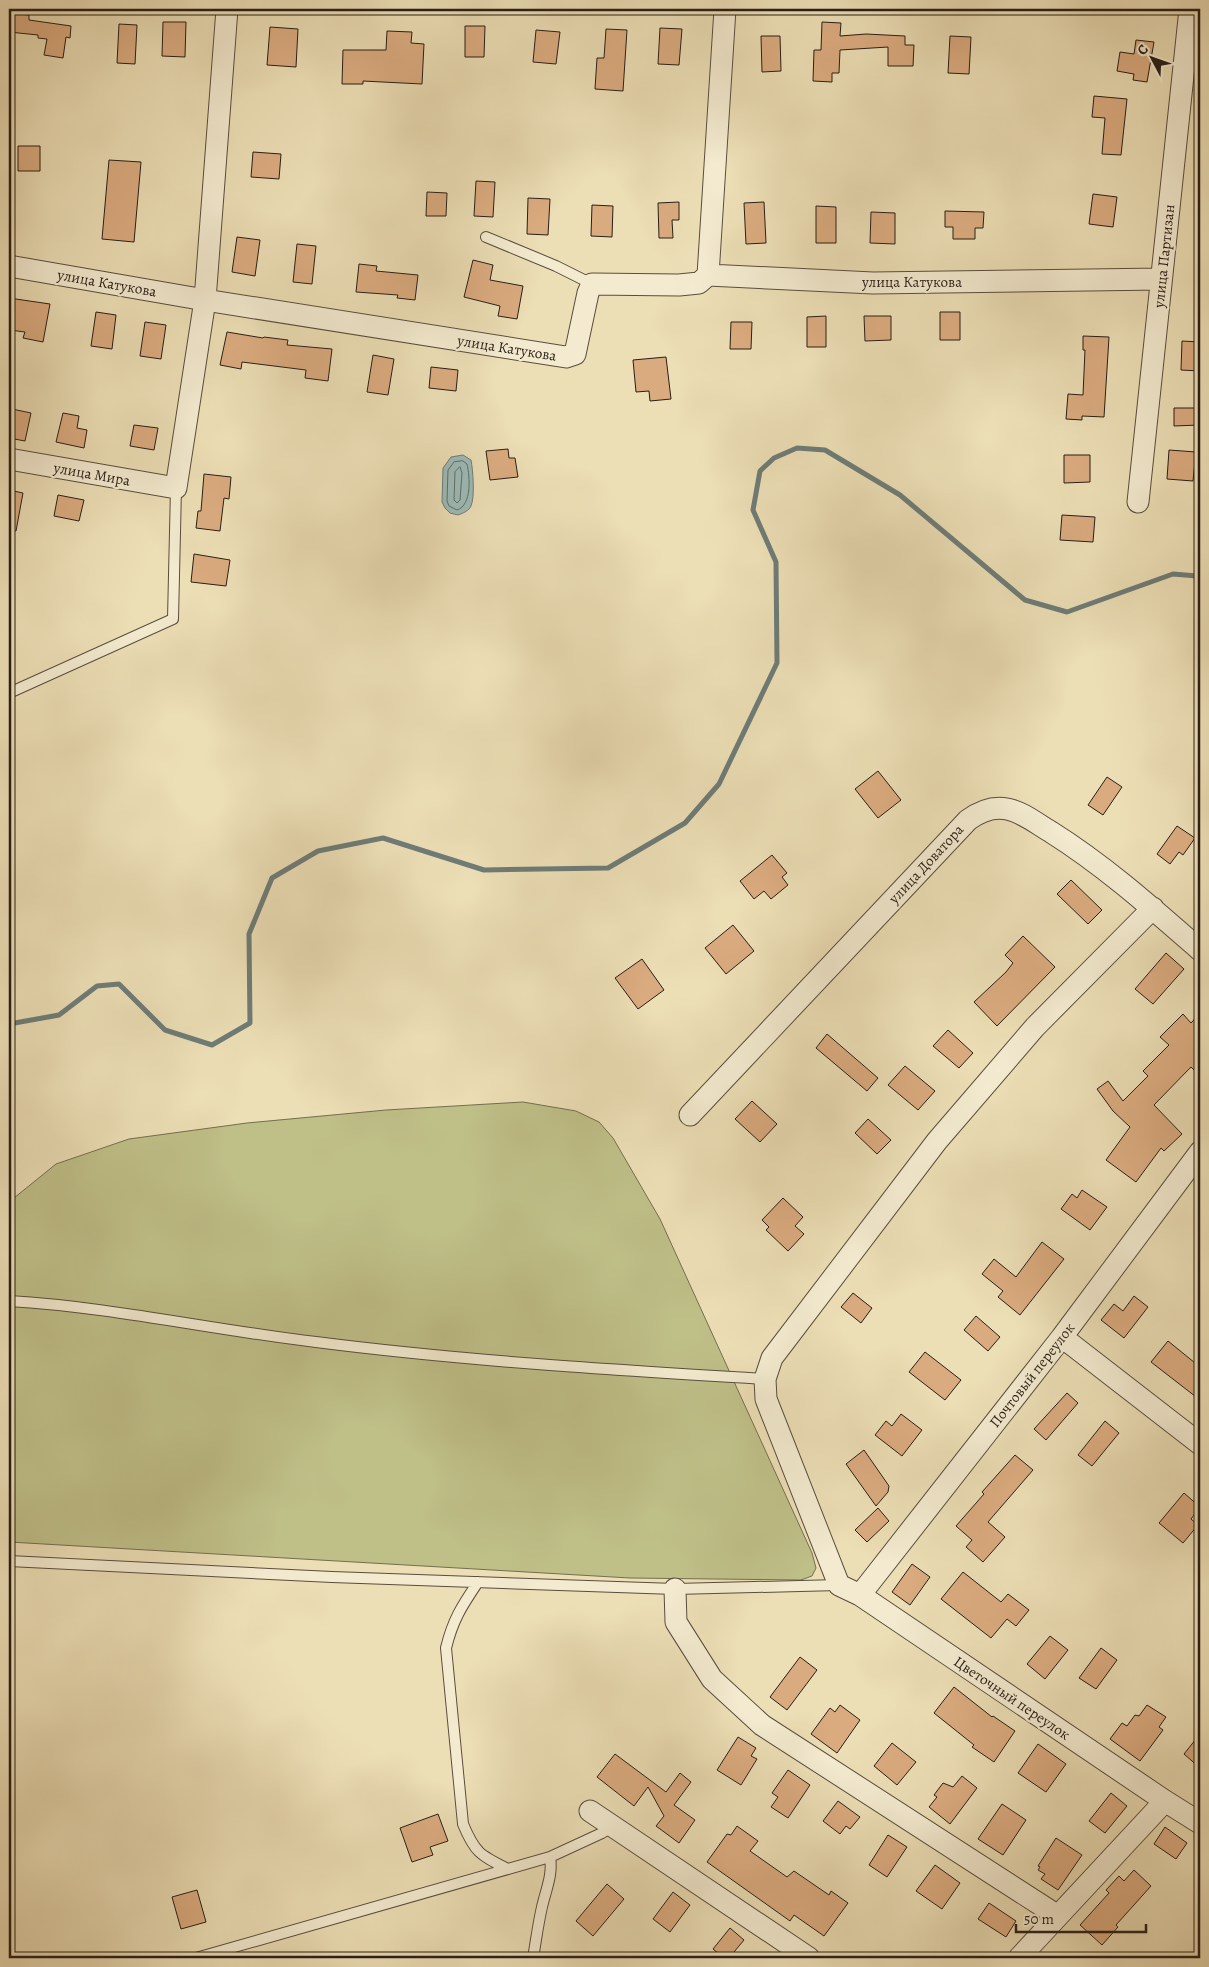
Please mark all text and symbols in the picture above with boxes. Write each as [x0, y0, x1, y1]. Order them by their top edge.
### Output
north arrow [1126, 32, 1176, 82]
text: С [1133, 40, 1153, 59]
street label: улица Партизан [1149, 203, 1179, 310]
street label: улица Катукова [55, 264, 158, 302]
street label: улица Катукова [861, 272, 962, 292]
street label: улица Катукова [455, 330, 558, 366]
street label: улица Мира [51, 457, 132, 491]
street label: улица Доватора [883, 820, 968, 909]
street label: Почтовый переулок [985, 1318, 1079, 1432]
street label: Цветочный переулок [950, 1652, 1074, 1745]
scale bar [1016, 1902, 1146, 1934]
text: 50 m [1024, 1909, 1054, 1929]

